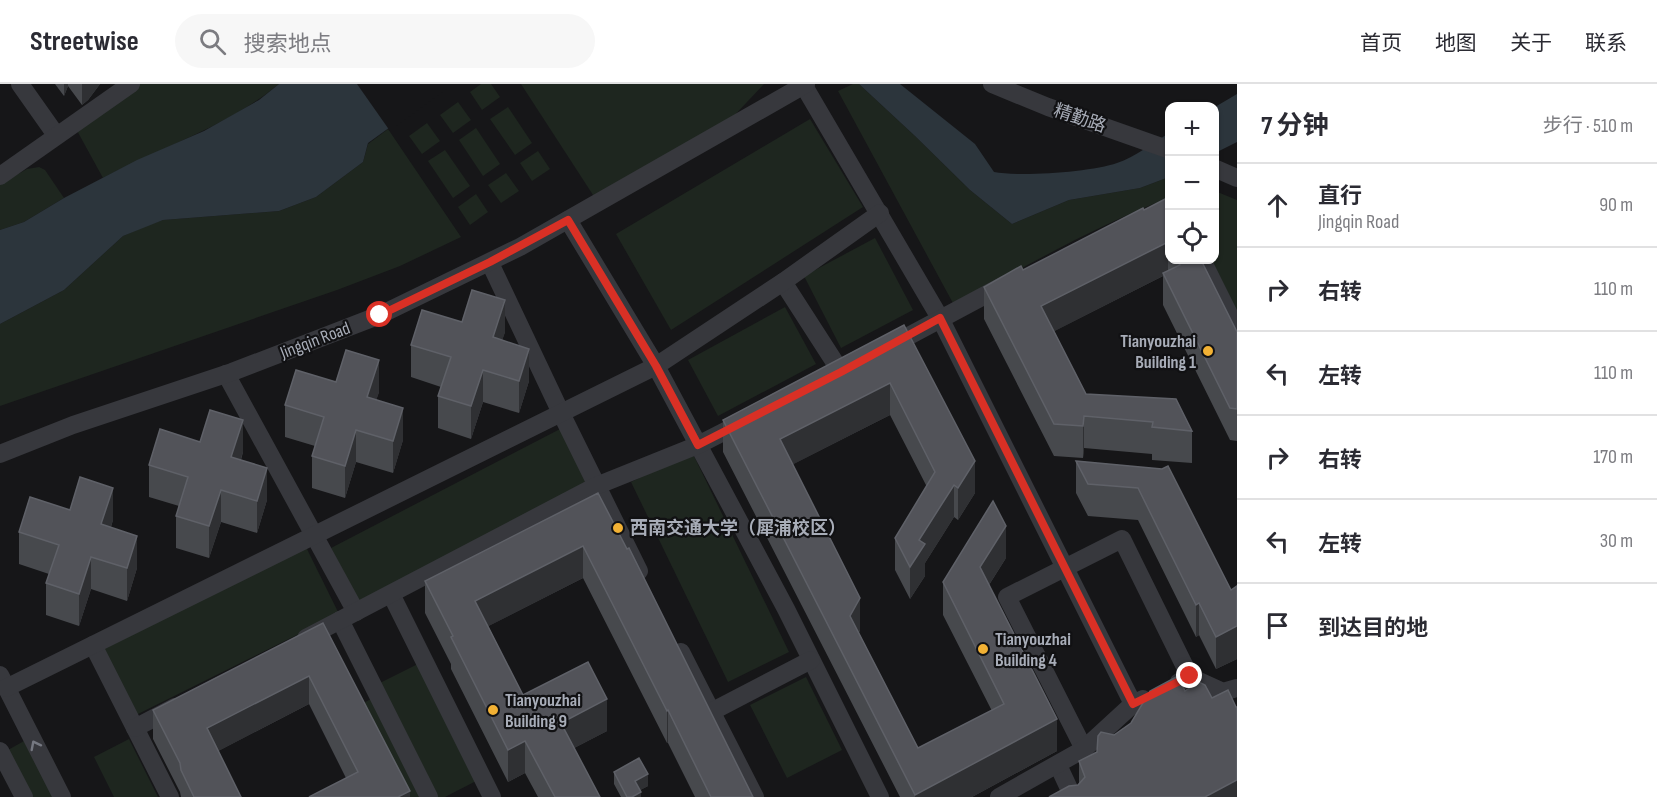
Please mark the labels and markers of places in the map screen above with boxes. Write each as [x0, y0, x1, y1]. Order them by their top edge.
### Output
place label: Tianyouzhai Building 1 [1120, 331, 1196, 373]
marker: Tianyouzhai Building 1 [1201, 344, 1215, 358]
place label: 西南交通大学（犀浦校区） [630, 518, 846, 539]
marker: 西南交通大学（犀浦校区） [611, 521, 625, 535]
place label: Tianyouzhai Building 4 [995, 629, 1071, 671]
marker: Tianyouzhai Building 4 [976, 642, 990, 656]
place label: Tianyouzhai Building 9 [505, 690, 581, 732]
marker: Tianyouzhai Building 9 [486, 703, 500, 717]

